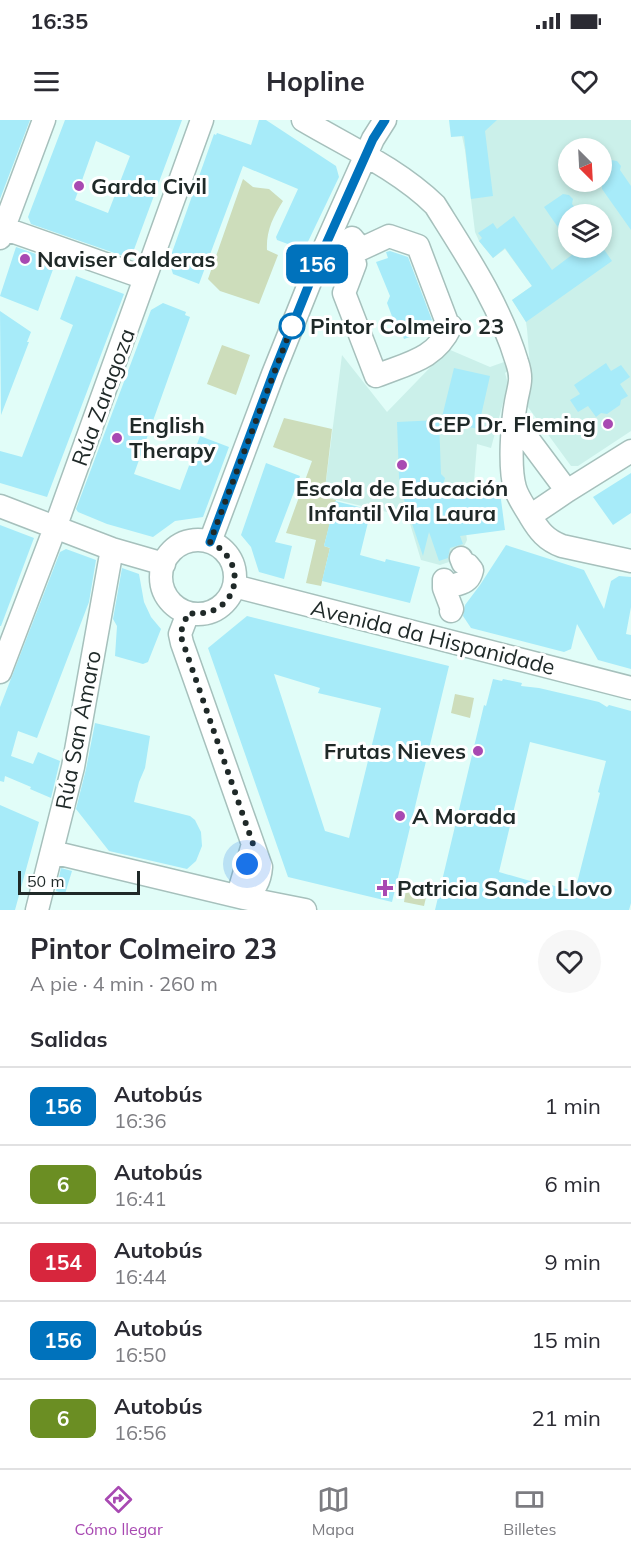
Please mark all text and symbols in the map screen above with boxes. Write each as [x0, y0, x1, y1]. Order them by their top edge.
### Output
text: 16:35 [30, 7, 88, 35]
text: Hopline [266, 64, 365, 98]
icon: menu [30, 65, 63, 98]
icon: heart [568, 65, 601, 98]
north arrow [558, 138, 612, 192]
map controls [558, 138, 612, 258]
place label: Garda Civil [91, 172, 207, 200]
marker: Garda Civil [72, 179, 86, 193]
button: layers [558, 204, 612, 258]
line badge: 156 [282, 244, 352, 284]
place label: Naviser Calderas [37, 245, 216, 273]
text: 156 [298, 251, 336, 277]
marker: Naviser Calderas [18, 252, 32, 266]
place label: Pintor Colmeiro 23 [310, 312, 504, 340]
marker: Pintor Colmeiro 23 [279, 313, 305, 339]
street label: Rúa Zaragoza [65, 324, 141, 470]
place label: CEP Dr. Fleming [428, 410, 596, 438]
place label: English Therapy [129, 411, 216, 464]
marker: CEP Dr. Fleming [601, 417, 615, 431]
marker: English Therapy [110, 431, 124, 445]
marker: Escola de Educación Infantil Vila Laura [395, 458, 409, 472]
place label: Escola de Educación Infantil Vila Laura [296, 474, 508, 527]
street label: Avenida da Hispanidade [308, 593, 558, 681]
street label: Rúa San Amaro [49, 648, 107, 812]
place label: Frutas Nieves [324, 737, 466, 765]
marker: Frutas Nieves [471, 744, 485, 758]
place label: A Morada [412, 802, 516, 830]
marker: A Morada [393, 809, 407, 823]
your location [232, 849, 262, 879]
scale bar [18, 868, 140, 896]
text: 50 m [27, 871, 64, 891]
place label: Patricia Sande Llovo [397, 874, 612, 902]
marker: Patricia Sande Llovo [378, 881, 392, 895]
button: heart [538, 930, 601, 993]
text: Pintor Colmeiro 23 [30, 931, 277, 966]
text: A pie · 4 min · 260 m [30, 971, 218, 996]
text: Salidas [30, 1025, 108, 1053]
text: Autobús [114, 1080, 203, 1108]
text: 1 min [545, 1092, 601, 1120]
text: 156 [44, 1093, 82, 1119]
text: 16:36 [114, 1108, 167, 1133]
text: Autobús [114, 1158, 203, 1186]
text: 6 min [545, 1170, 601, 1198]
text: 6 [57, 1171, 69, 1197]
text: 16:41 [114, 1186, 167, 1211]
text: Autobús [114, 1236, 203, 1264]
text: 9 min [545, 1248, 601, 1276]
text: 154 [44, 1249, 82, 1275]
text: 16:44 [114, 1264, 167, 1289]
text: Autobús [114, 1314, 203, 1342]
text: 15 min [531, 1326, 601, 1354]
text: 156 [44, 1327, 82, 1353]
text: 16:50 [114, 1342, 167, 1367]
text: Autobús [114, 1392, 203, 1420]
text: 21 min [531, 1404, 601, 1432]
text: 6 [57, 1405, 69, 1431]
text: 16:56 [114, 1420, 167, 1445]
tab: Cómo llegar [75, 1483, 163, 1539]
tab: Mapa [312, 1483, 354, 1539]
tab: Billetes [503, 1483, 556, 1539]

